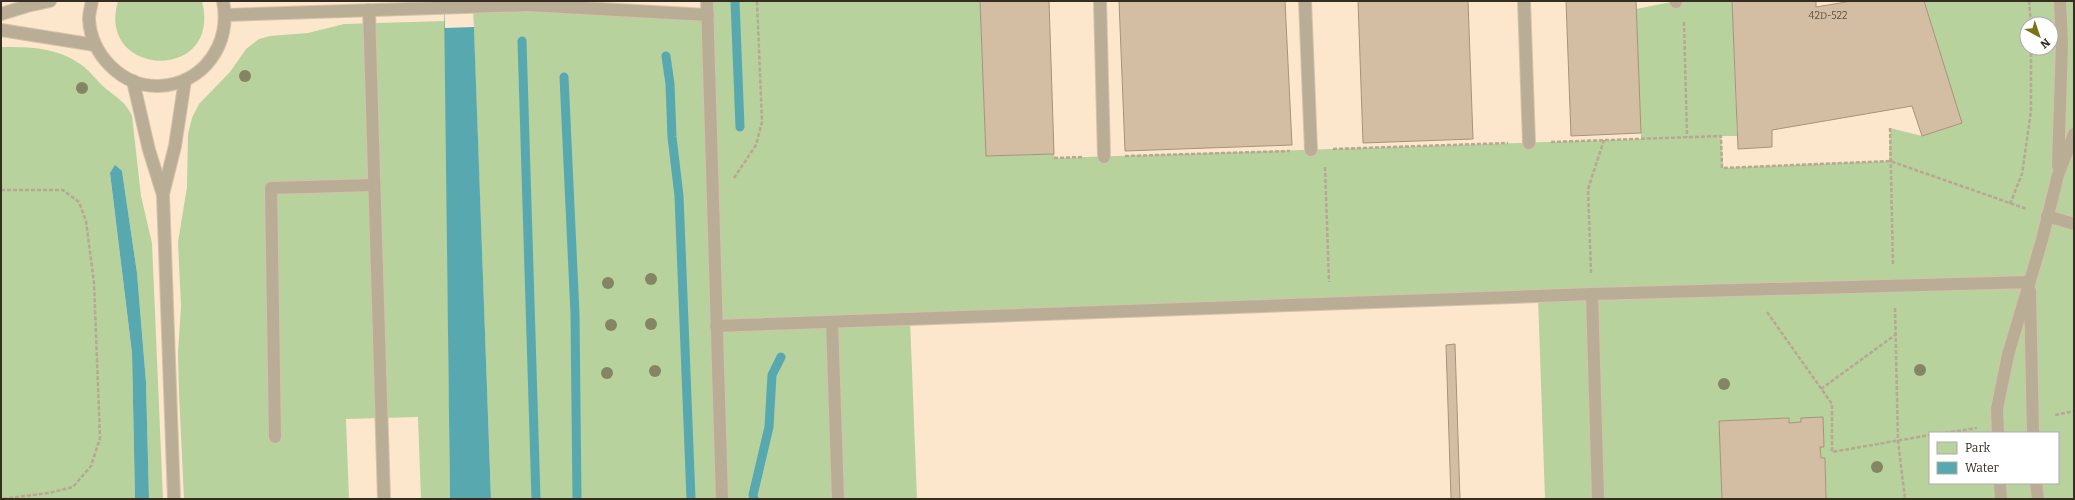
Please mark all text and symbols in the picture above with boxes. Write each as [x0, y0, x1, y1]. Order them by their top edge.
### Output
house number: 42D-522 [1809, 10, 1847, 22]
north arrow [2019, 16, 2059, 56]
text: N [2037, 36, 2053, 51]
legend [1929, 432, 2059, 484]
text: Park [1965, 441, 1991, 455]
text: Water [1965, 461, 2000, 475]

